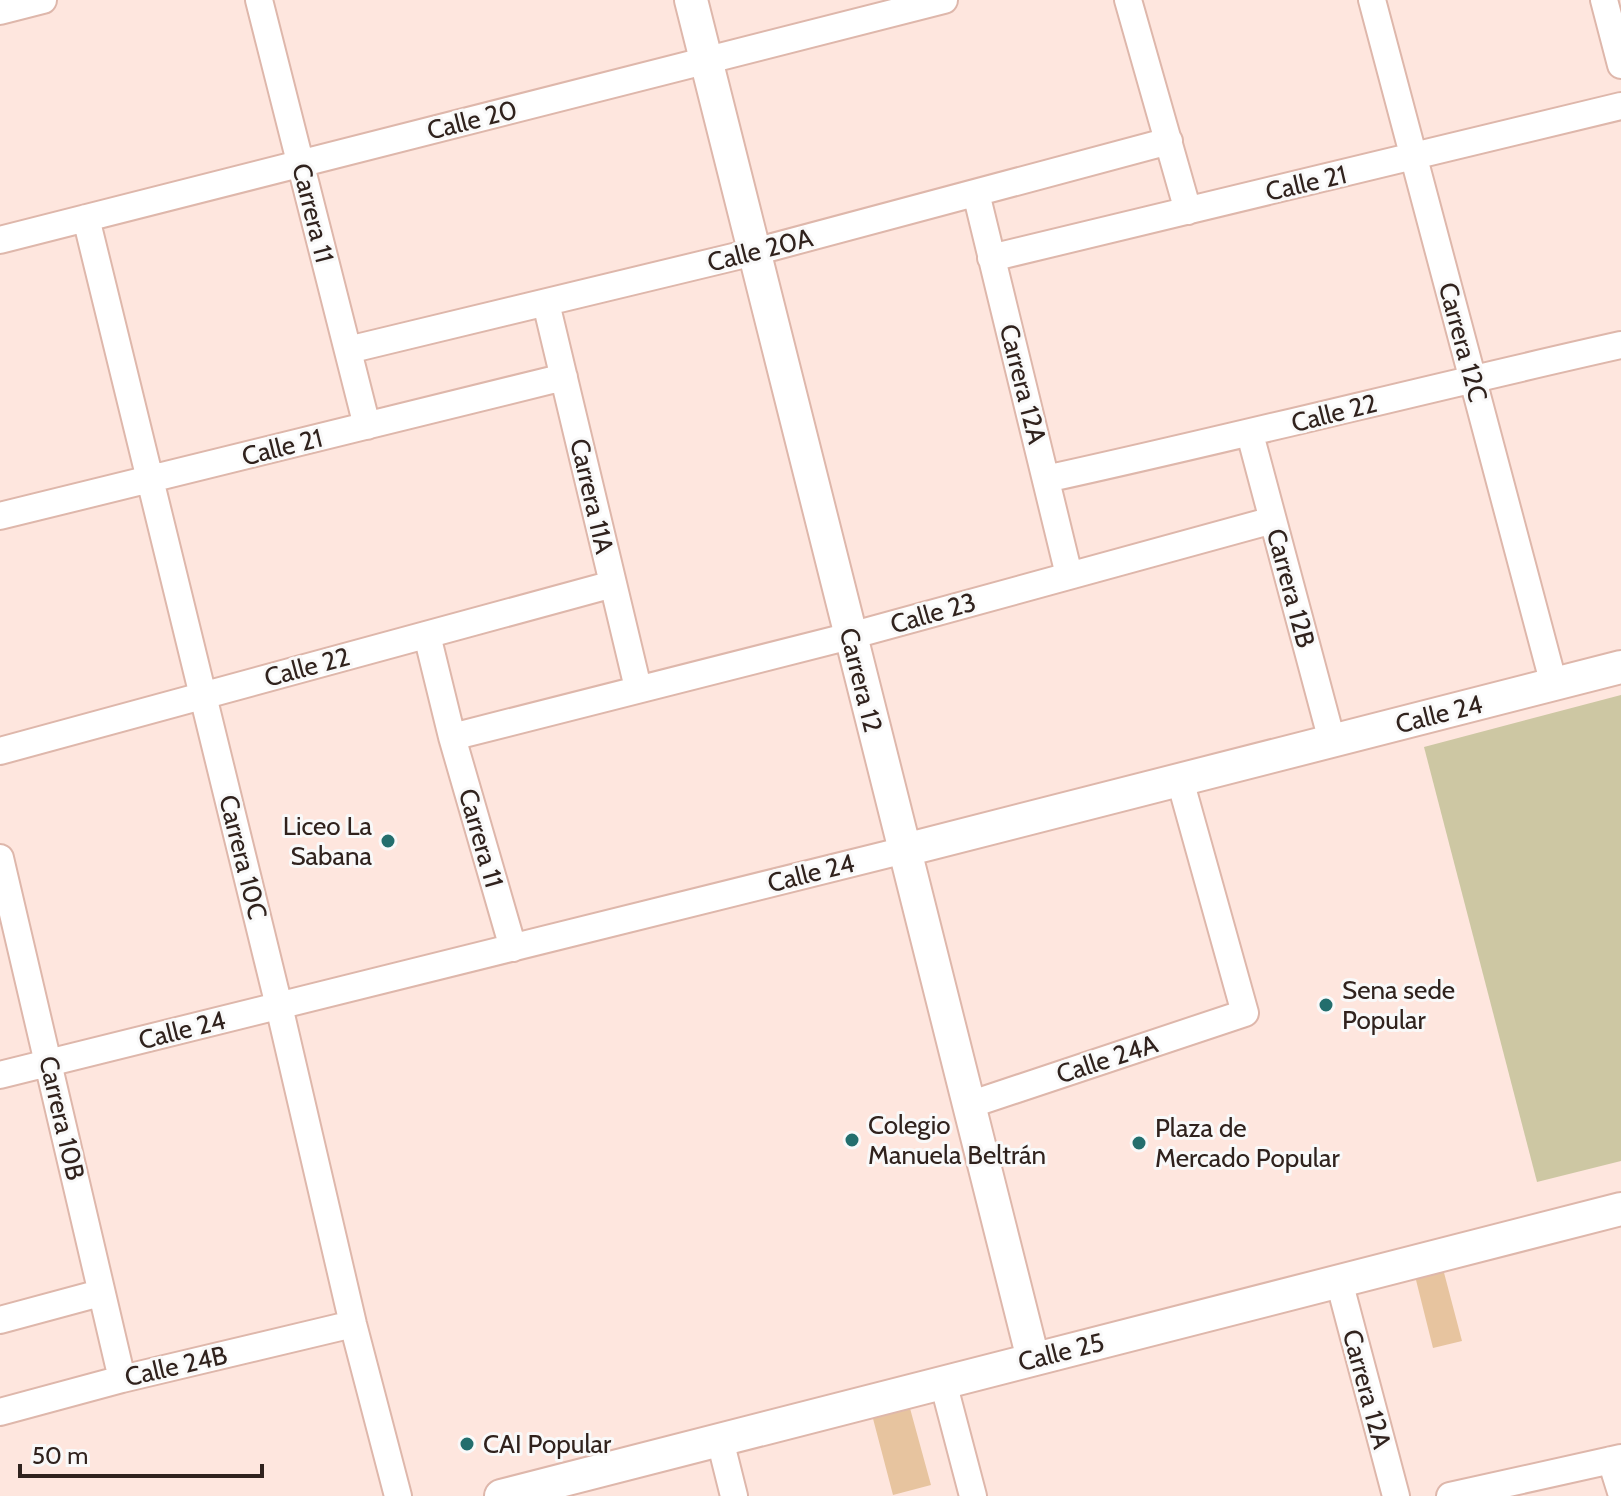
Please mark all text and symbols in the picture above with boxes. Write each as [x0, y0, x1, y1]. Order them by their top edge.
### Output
street label: Calle 20 [424, 93, 520, 147]
street label: Calle 21 [1262, 158, 1350, 208]
street label: Carrera 11 [285, 160, 341, 266]
street label: Calle 20A [704, 221, 816, 279]
street label: Carrera 12C [1432, 279, 1494, 405]
street label: Carrera 12A [993, 321, 1053, 447]
street label: Calle 22 [1288, 387, 1380, 439]
street label: Calle 21 [238, 422, 326, 472]
street label: Carrera 11A [563, 435, 621, 557]
street label: Carrera 12B [1260, 525, 1322, 651]
street label: Calle 23 [887, 586, 979, 640]
street label: Carrera 12 [833, 625, 889, 735]
street label: Calle 22 [261, 640, 353, 694]
street label: Calle 24 [1392, 688, 1486, 740]
street label: Carrera 11 [452, 785, 510, 891]
street label: Carrera 10C [212, 792, 274, 922]
place label: Liceo La Sabana [283, 810, 373, 872]
marker: Liceo La Sabana [379, 832, 397, 850]
street label: Calle 24 [764, 847, 858, 899]
place label: Sena sede Popular [1342, 974, 1455, 1036]
marker: Sena sede Popular [1317, 996, 1335, 1014]
street label: Calle 24 [135, 1004, 229, 1056]
street label: Calle 24A [1052, 1028, 1162, 1090]
street label: Carrera 10B [32, 1053, 92, 1183]
place label: Colegio Manuela Beltrán [868, 1109, 1046, 1171]
place label: Plaza de Mercado Popular [1155, 1112, 1340, 1174]
marker: Colegio Manuela Beltrán [843, 1131, 861, 1149]
marker: Plaza de Mercado Popular [1130, 1134, 1148, 1152]
street label: Calle 25 [1015, 1326, 1107, 1378]
street label: Carrera 12A [1336, 1326, 1398, 1452]
street label: Calle 24B [122, 1339, 230, 1393]
scale bar [20, 1428, 262, 1478]
place label: CAI Popular [483, 1428, 612, 1460]
marker: CAI Popular [458, 1435, 476, 1453]
text: 50 m [32, 1441, 88, 1470]

